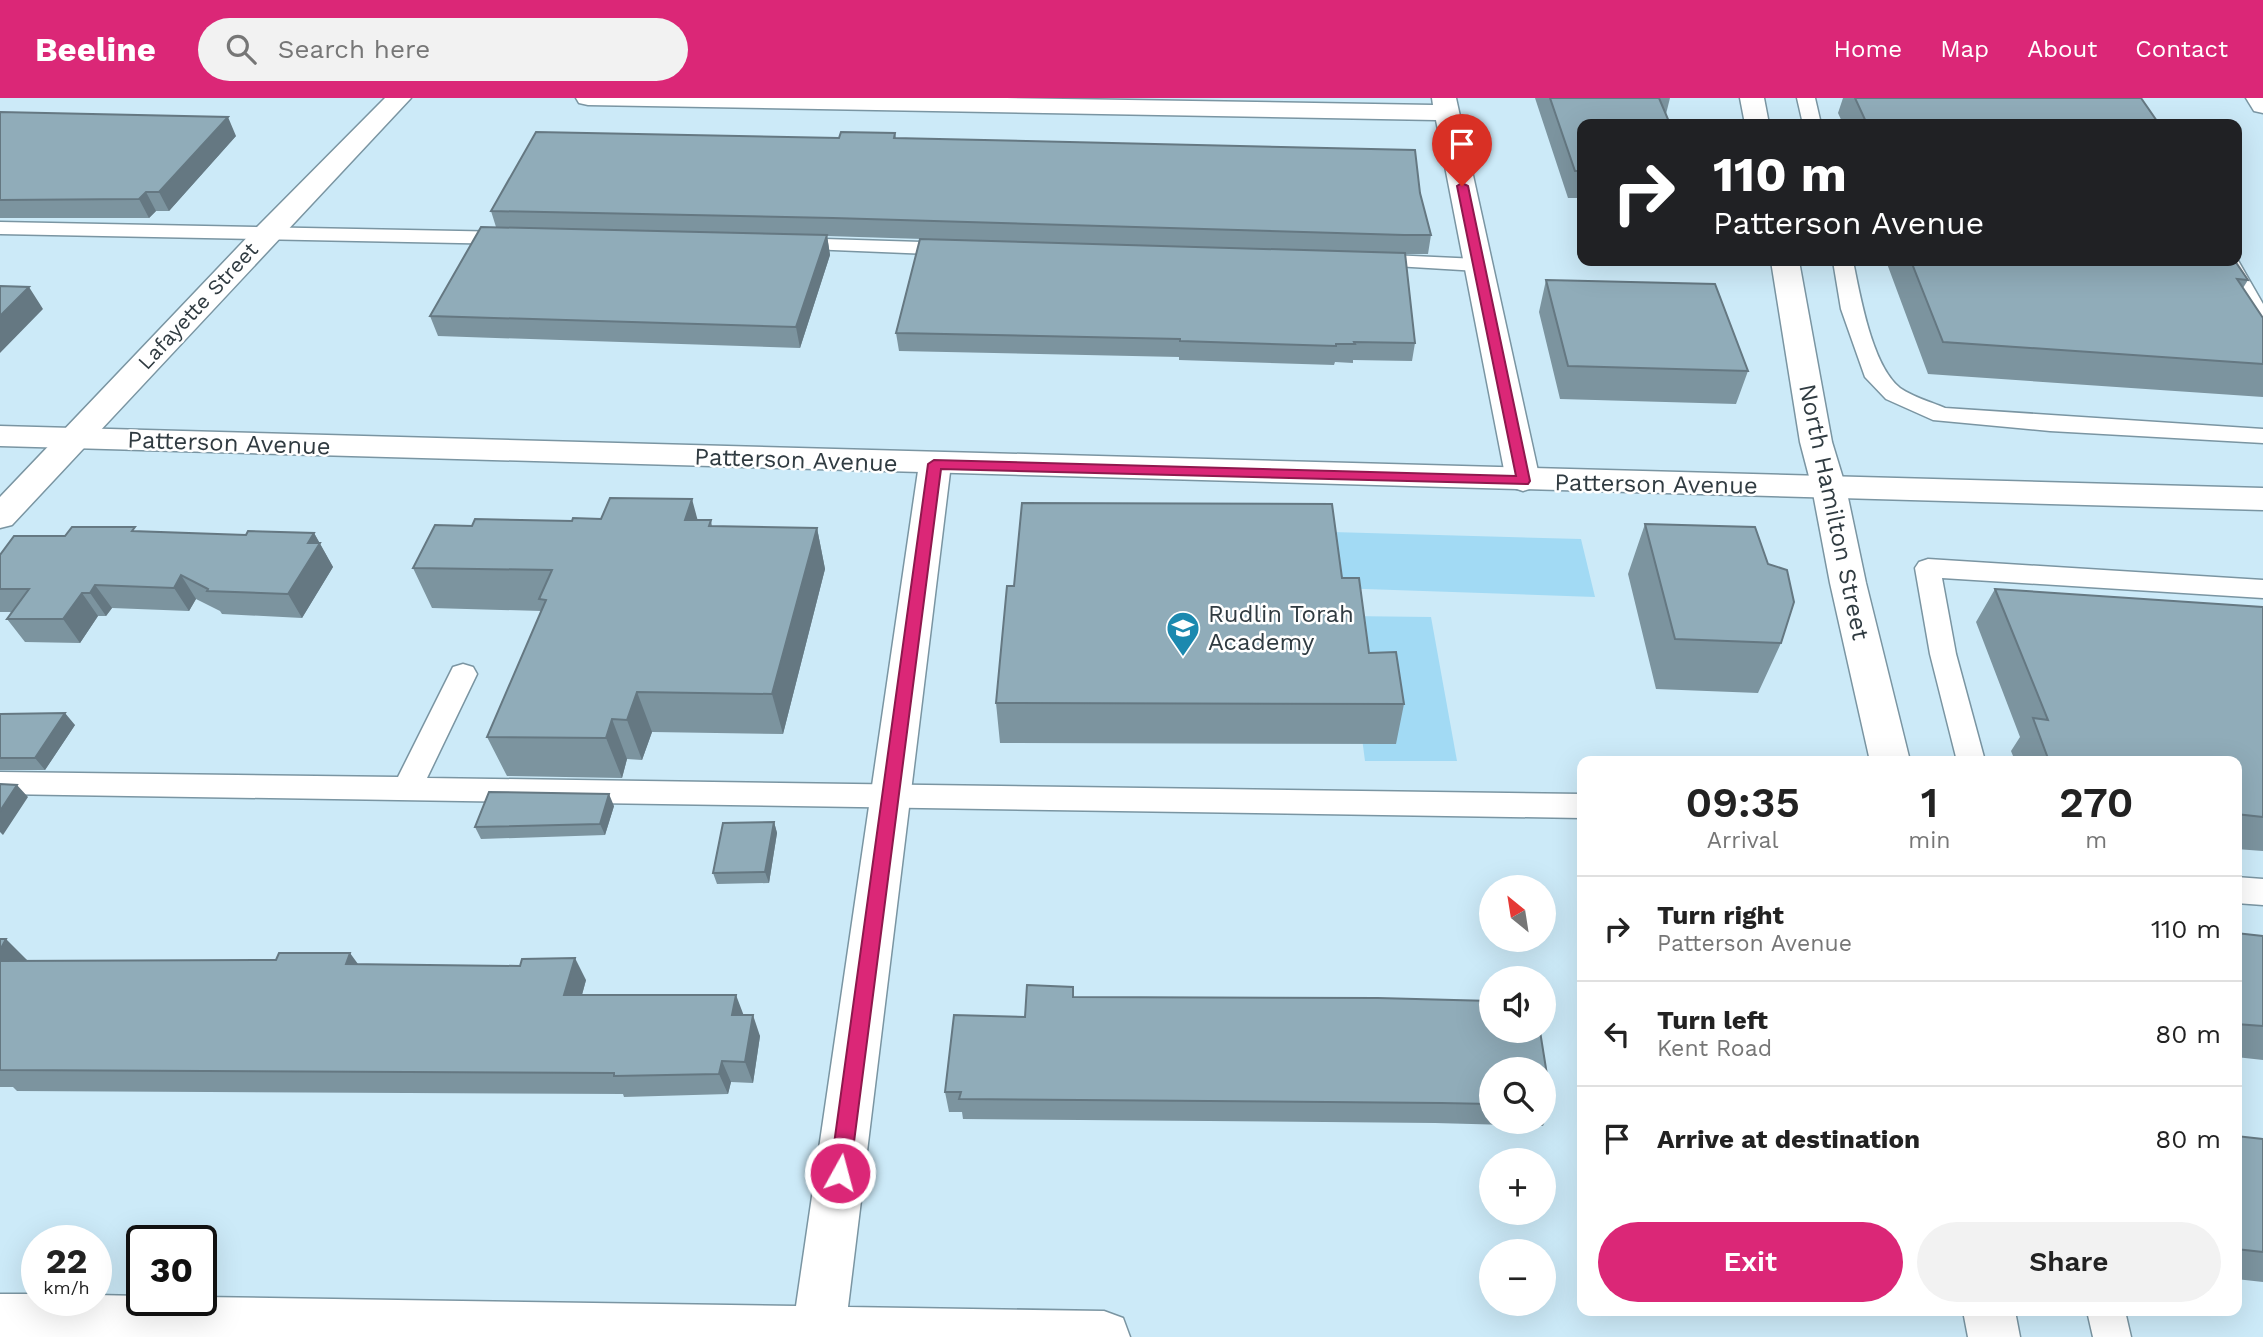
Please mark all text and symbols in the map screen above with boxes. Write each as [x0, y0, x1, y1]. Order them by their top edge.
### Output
search box [198, 18, 688, 81]
text: Beeline [35, 30, 156, 69]
icon: search [222, 30, 260, 68]
text: Search here [278, 34, 430, 64]
text: Home [1834, 35, 1902, 63]
text: Map [1940, 35, 1989, 63]
text: About [2027, 35, 2097, 63]
text: Contact [2135, 35, 2228, 63]
pin [1432, 114, 1492, 186]
icon: arrive [1443, 125, 1481, 163]
text: 110 m [1713, 145, 1847, 203]
icon: right [1598, 147, 1689, 238]
text: Patterson Avenue [1713, 204, 1984, 242]
street label: Lafayette Street [132, 237, 263, 374]
street label: North Hamilton Street [1793, 381, 1875, 643]
street label: Patterson Avenue [127, 425, 331, 461]
street label: Patterson Avenue [694, 442, 898, 478]
street label: Patterson Avenue [1554, 468, 1758, 500]
place label: Rudlin Torah Academy [1208, 600, 1354, 656]
school or university icon: Rudlin Torah Academy [1164, 609, 1202, 658]
text: 09:35 [1685, 778, 1800, 827]
text: 1 [1921, 778, 1938, 827]
text: 270 [2059, 778, 2134, 827]
text: Arrival [1707, 827, 1779, 854]
text: min [1908, 827, 1951, 854]
text: m [2085, 827, 2107, 854]
north arrow [1479, 875, 1556, 952]
map controls [1479, 875, 1556, 1316]
text: Turn right [1657, 900, 1784, 930]
icon: right [1598, 910, 1636, 948]
text: 110 m [2151, 914, 2221, 944]
text: Patterson Avenue [1657, 930, 1852, 957]
button: sound [1479, 966, 1556, 1043]
text: Turn left [1657, 1005, 1768, 1035]
icon: left [1598, 1015, 1636, 1053]
text: 80 m [2155, 1019, 2221, 1049]
text: Kent Road [1657, 1035, 1772, 1062]
button: search [1479, 1057, 1556, 1134]
icon: arrive [1598, 1120, 1636, 1158]
text: Arrive at destination [1657, 1124, 1920, 1154]
text: 80 m [2155, 1124, 2221, 1154]
position arrow [803, 1136, 877, 1210]
button: + [1479, 1148, 1556, 1225]
button: Exit [1598, 1222, 1903, 1302]
button: Share [1917, 1222, 2221, 1302]
speed limit sign: 30 [126, 1225, 217, 1316]
button: − [1479, 1239, 1556, 1316]
text: 22 [46, 1240, 87, 1282]
text: km/h [43, 1277, 90, 1298]

